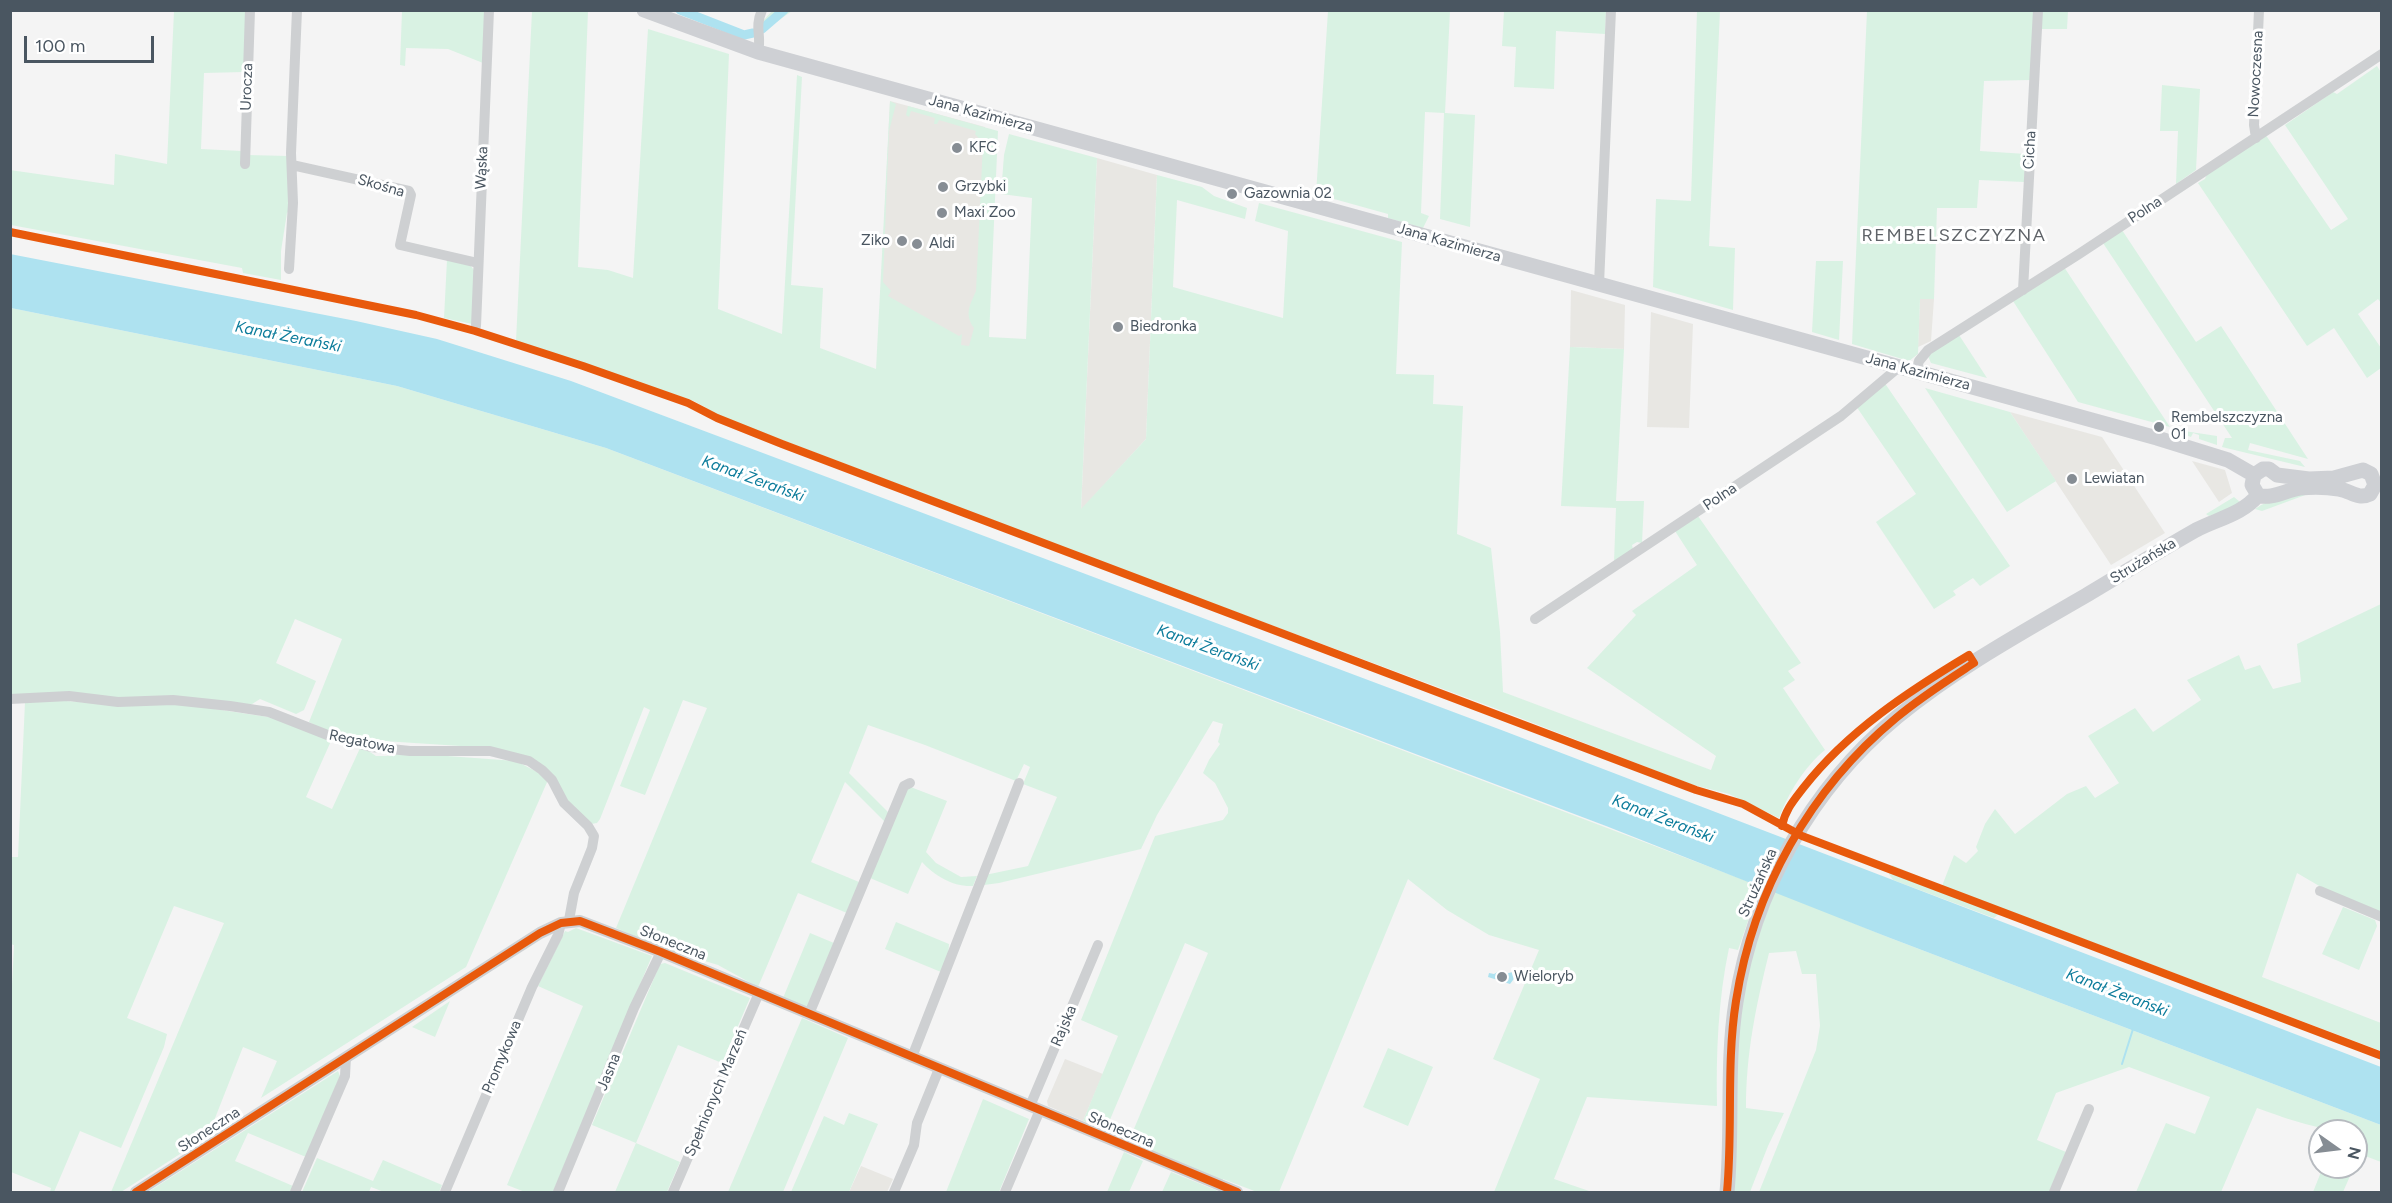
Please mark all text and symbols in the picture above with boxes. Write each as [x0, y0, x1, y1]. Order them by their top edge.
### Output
scale bar [27, 24, 158, 62]
street label: Nowoczesna [2245, 30, 2267, 118]
text: 100 m [35, 35, 85, 57]
street label: Urocza [237, 63, 257, 111]
street label: Jana Kazimierza [927, 91, 1035, 137]
street label: Cicha [2020, 130, 2040, 170]
place label: KFC [969, 139, 997, 157]
marker: KFC [950, 141, 964, 155]
street label: Wąska [472, 146, 492, 190]
street label: Skośna [355, 171, 407, 201]
place label: Grzybki [955, 178, 1006, 196]
marker: Grzybki [936, 180, 950, 194]
place label: Gazownia 02 [1244, 185, 1332, 203]
marker: Gazownia 02 [1225, 187, 1239, 201]
street label: Polna [2125, 192, 2165, 228]
place label: Maxi Zoo [954, 204, 1016, 222]
marker: Maxi Zoo [935, 206, 949, 220]
street label: Jana Kazimierza [1395, 220, 1503, 266]
district label: REMBELSZCZYZNA [1862, 225, 2046, 247]
place label: Ziko [861, 232, 890, 250]
marker: Ziko [895, 234, 909, 248]
place label: Aldi [929, 235, 955, 253]
marker: Aldi [910, 237, 924, 251]
water label: Kanał Żerański [233, 317, 343, 357]
place label: Biedronka [1130, 318, 1197, 336]
marker: Biedronka [1111, 320, 1125, 334]
street label: Jana Kazimierza [1864, 349, 1972, 395]
place label: Rembelszczyzna 01 [2171, 409, 2283, 444]
marker: Rembelszczyzna 01 [2152, 420, 2166, 434]
water label: Kanał Żerański [699, 452, 807, 506]
place label: Lewiatan [2084, 470, 2144, 488]
marker: Lewiatan [2065, 472, 2079, 486]
street label: Polna [1700, 479, 1740, 515]
street label: Strużańska [2107, 534, 2179, 588]
water label: Kanał Żerański [1154, 621, 1262, 675]
street label: Regatowa [327, 726, 397, 758]
water label: Kanał Żerański [1609, 791, 1717, 847]
street label: Strużańska [1735, 846, 1781, 920]
street label: Słoneczna [637, 922, 709, 964]
water label: Kanał Żerański [2063, 965, 2171, 1021]
place label: Wieloryb [1514, 968, 1574, 986]
marker: Wieloryb [1495, 970, 1509, 984]
street label: Rajska [1047, 1003, 1081, 1049]
street label: Promykowa [479, 1018, 525, 1096]
street label: Spełnionych Marzeń [681, 1027, 751, 1159]
street label: Jasna [593, 1051, 625, 1093]
street label: Słoneczna [175, 1103, 243, 1157]
street label: Słoneczna [1085, 1108, 1157, 1152]
north arrow [2308, 1119, 2368, 1179]
text: N [2343, 1145, 2365, 1161]

